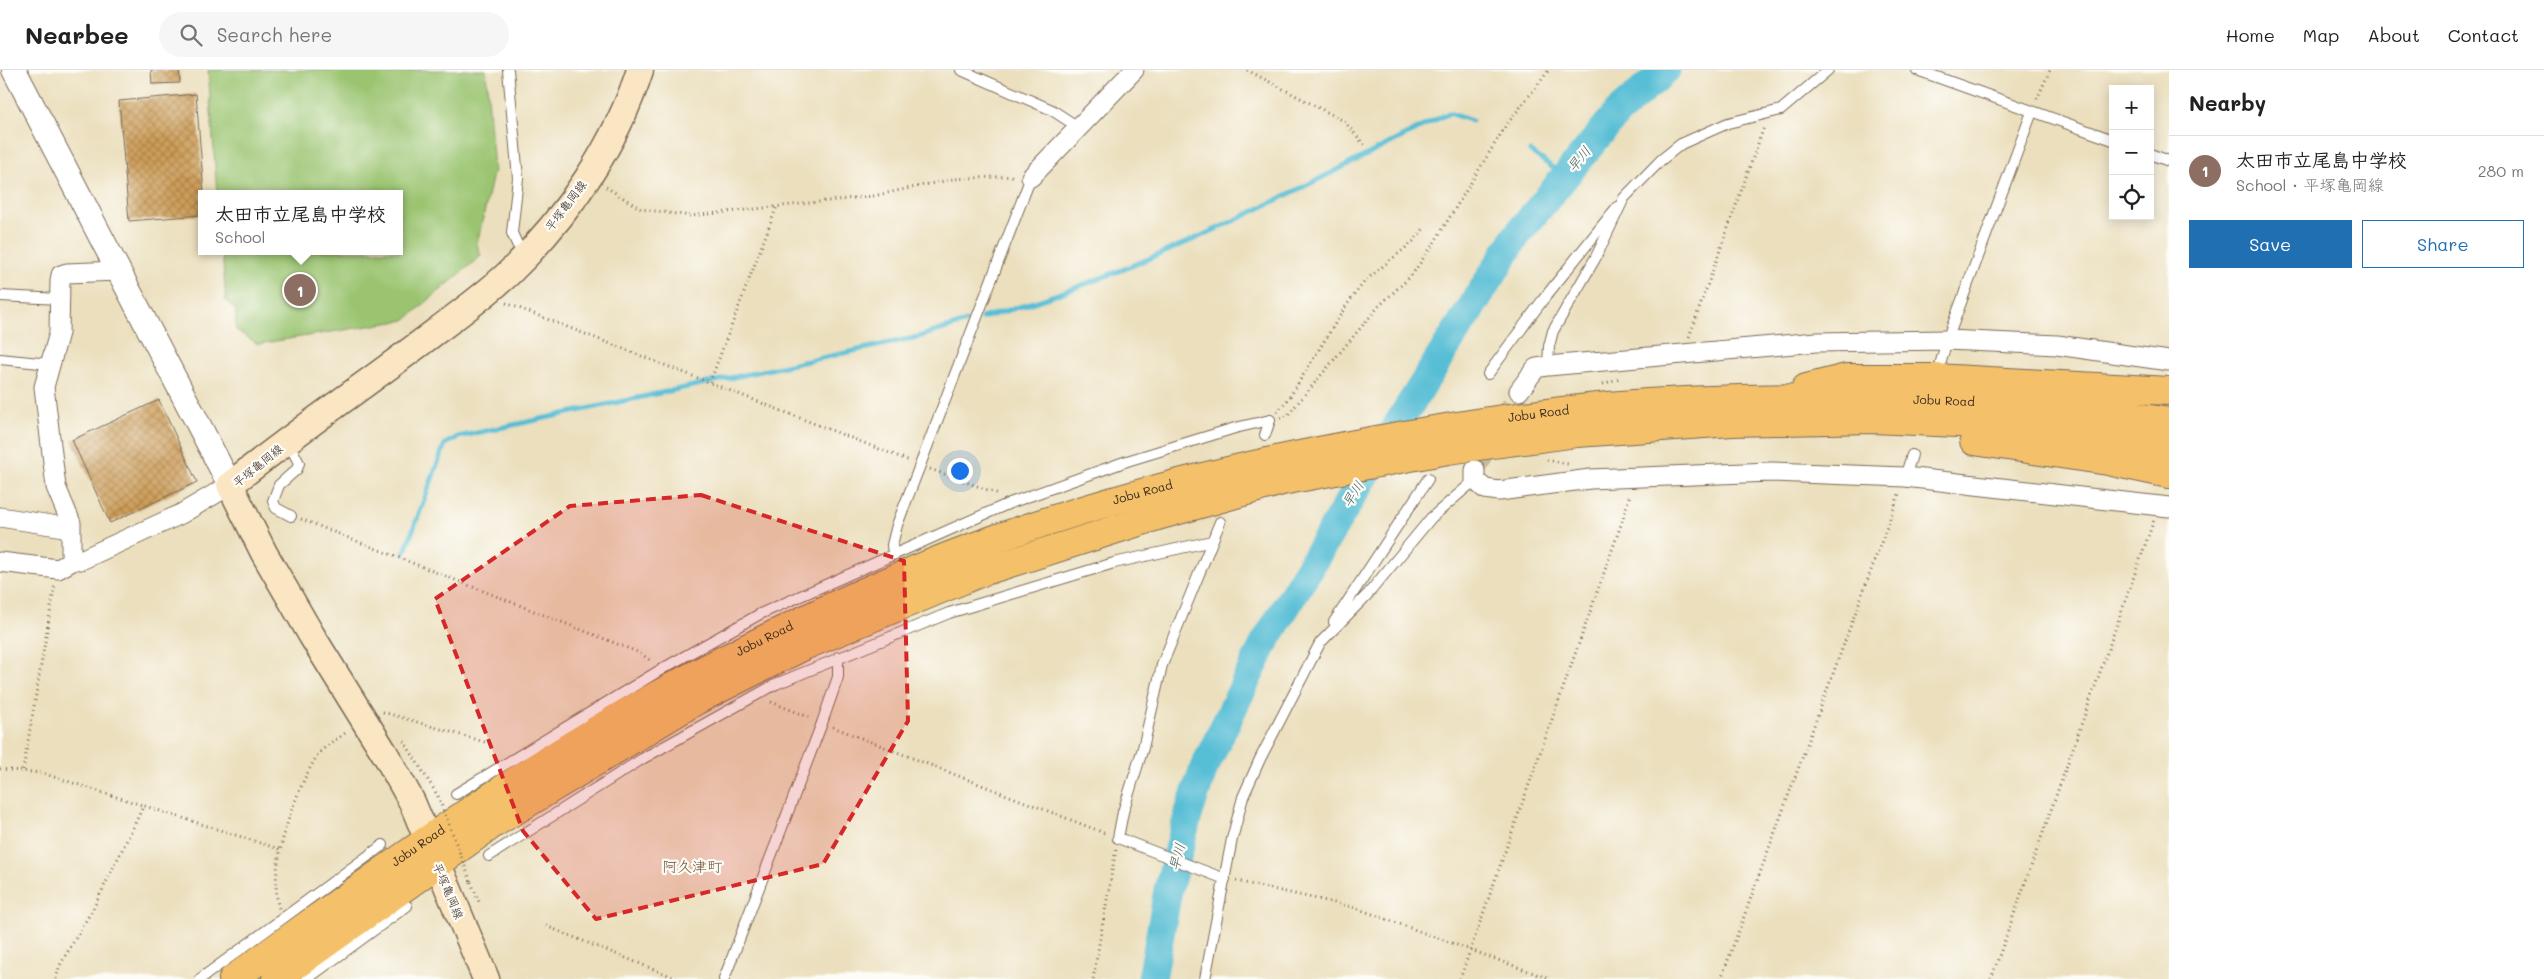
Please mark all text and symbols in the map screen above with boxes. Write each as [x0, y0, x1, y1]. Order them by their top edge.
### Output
search box [159, 12, 509, 57]
text: Nearbee [25, 19, 129, 50]
icon: search [177, 21, 205, 49]
text: Search here [217, 22, 332, 47]
text: Home [2226, 23, 2275, 47]
text: Map [2303, 23, 2339, 47]
text: About [2367, 23, 2420, 47]
text: Contact [2448, 23, 2519, 47]
map controls [2109, 85, 2154, 220]
button: + [2109, 85, 2154, 130]
text: Nearby [2189, 89, 2266, 116]
button: − [2109, 130, 2154, 175]
water label: 早川 [1562, 142, 1595, 176]
text: 太田市立尾島中学校 [2236, 147, 2407, 172]
text: 1 [2201, 160, 2209, 181]
text: 280 m [2478, 160, 2524, 181]
text: School · 平塚亀岡線 [2236, 174, 2384, 195]
button: locate [2109, 175, 2154, 220]
street label: 平塚亀岡線 [541, 177, 590, 234]
popup [198, 190, 403, 255]
text: 太田市立尾島中学校 [215, 201, 386, 226]
button: Save [2189, 220, 2352, 268]
button: Share [2362, 220, 2524, 268]
text: School [215, 226, 265, 247]
pin: 1 [284, 271, 316, 309]
street label: Jobu Road [1913, 391, 1976, 409]
street label: Jobu Road [1507, 401, 1570, 425]
street label: 平塚亀岡線 [229, 440, 286, 490]
your location [947, 458, 973, 484]
street label: Jobu Road [1110, 476, 1175, 508]
water label: 早川 [1337, 477, 1368, 511]
street label: Jobu Road [733, 617, 796, 659]
street label: Jobu Road [388, 821, 448, 870]
water label: 早川 [1164, 841, 1189, 873]
district label: 阿久津町 [662, 856, 723, 876]
street label: 平塚亀岡線 [430, 860, 468, 921]

